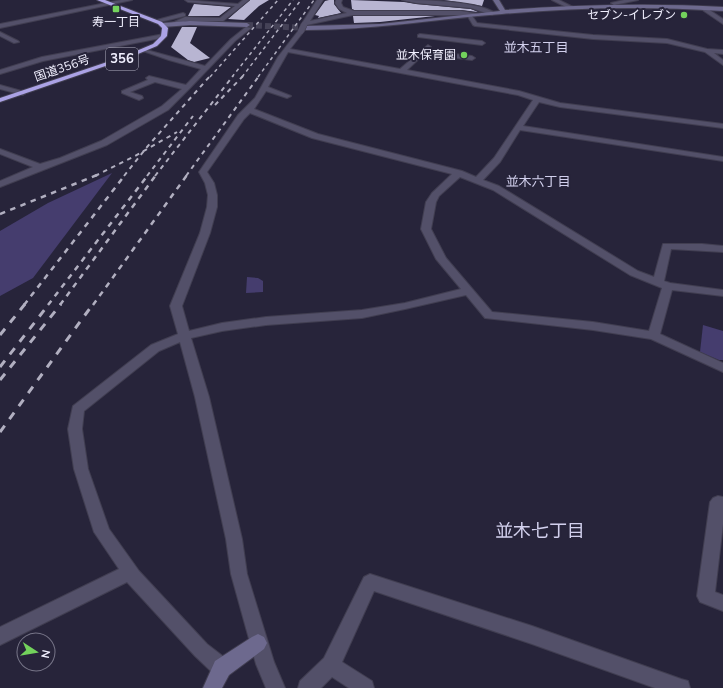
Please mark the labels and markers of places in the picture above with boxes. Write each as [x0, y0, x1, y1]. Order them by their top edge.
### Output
marker: 寿一丁目 [111, 4, 121, 14]
place label: セブン-イレブン [587, 7, 676, 23]
marker: セブン-イレブン [679, 10, 689, 20]
place label: 寿一丁目 [92, 14, 140, 30]
place label: 並木保育園 [396, 47, 456, 63]
marker: 並木保育園 [459, 50, 469, 60]

